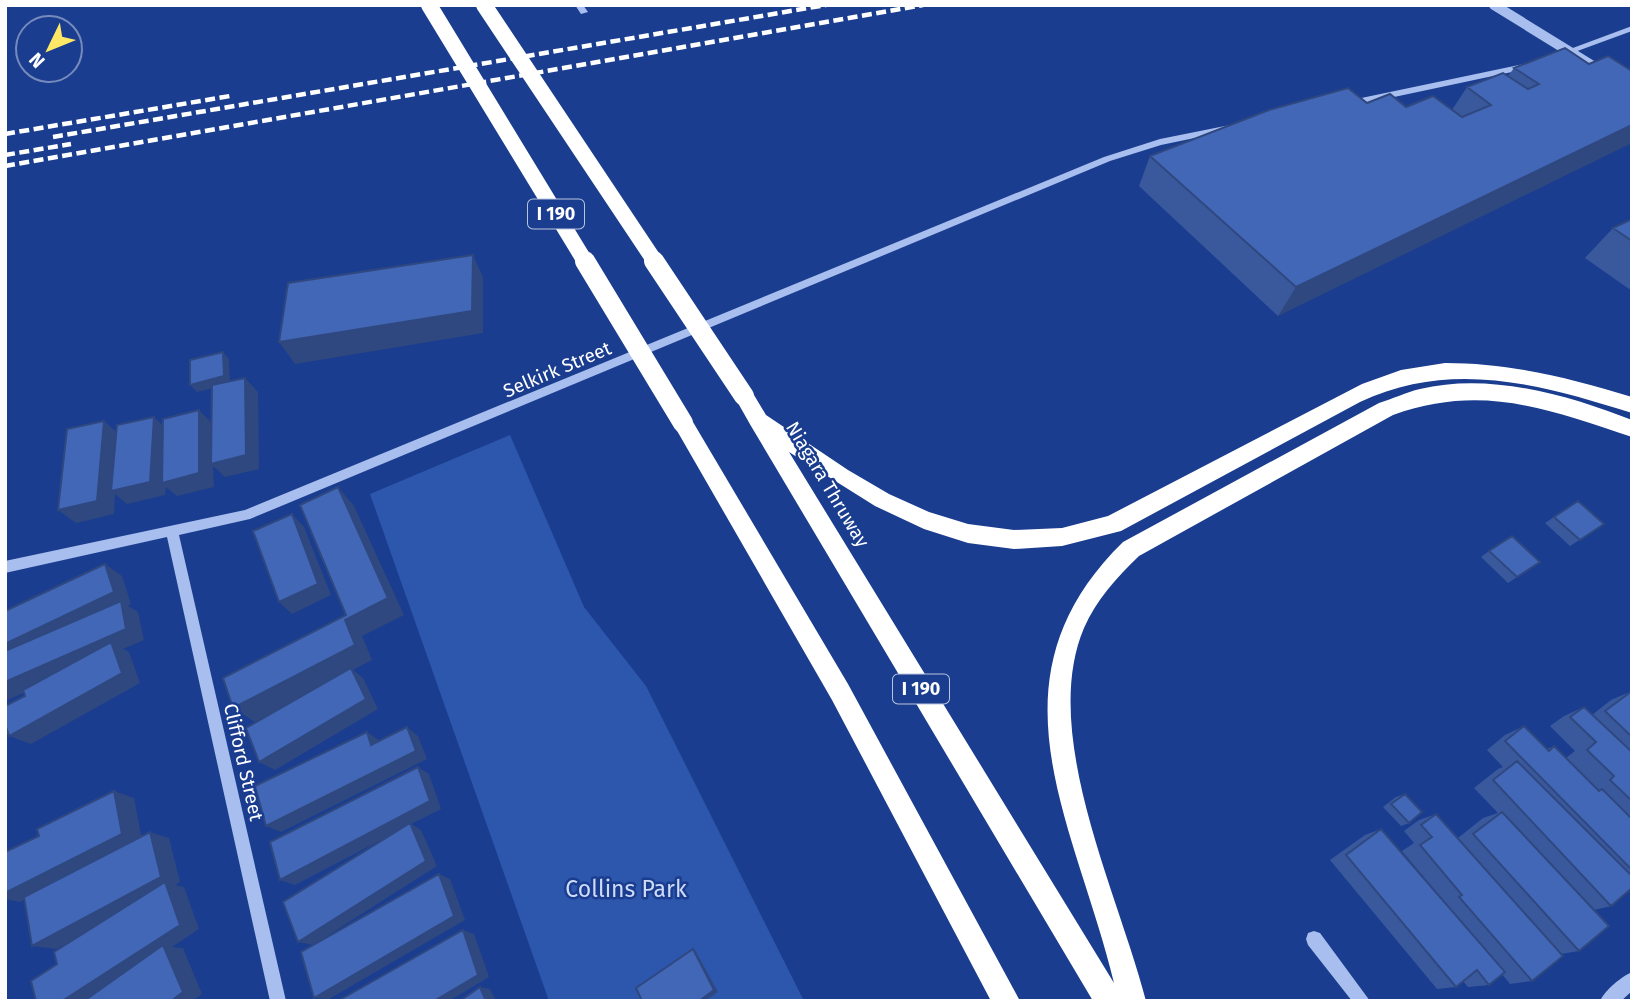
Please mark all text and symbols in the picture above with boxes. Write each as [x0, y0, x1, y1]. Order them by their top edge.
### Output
north arrow [14, 14, 84, 84]
text: N [24, 48, 50, 73]
road number: I 190 [528, 200, 584, 229]
street label: Selkirk Street [500, 336, 615, 403]
street label: Niagara Thruway [781, 417, 874, 552]
road number: I 190 [893, 674, 949, 704]
street label: Clifford Street [219, 701, 268, 823]
park label: Collins Park [565, 875, 687, 903]

